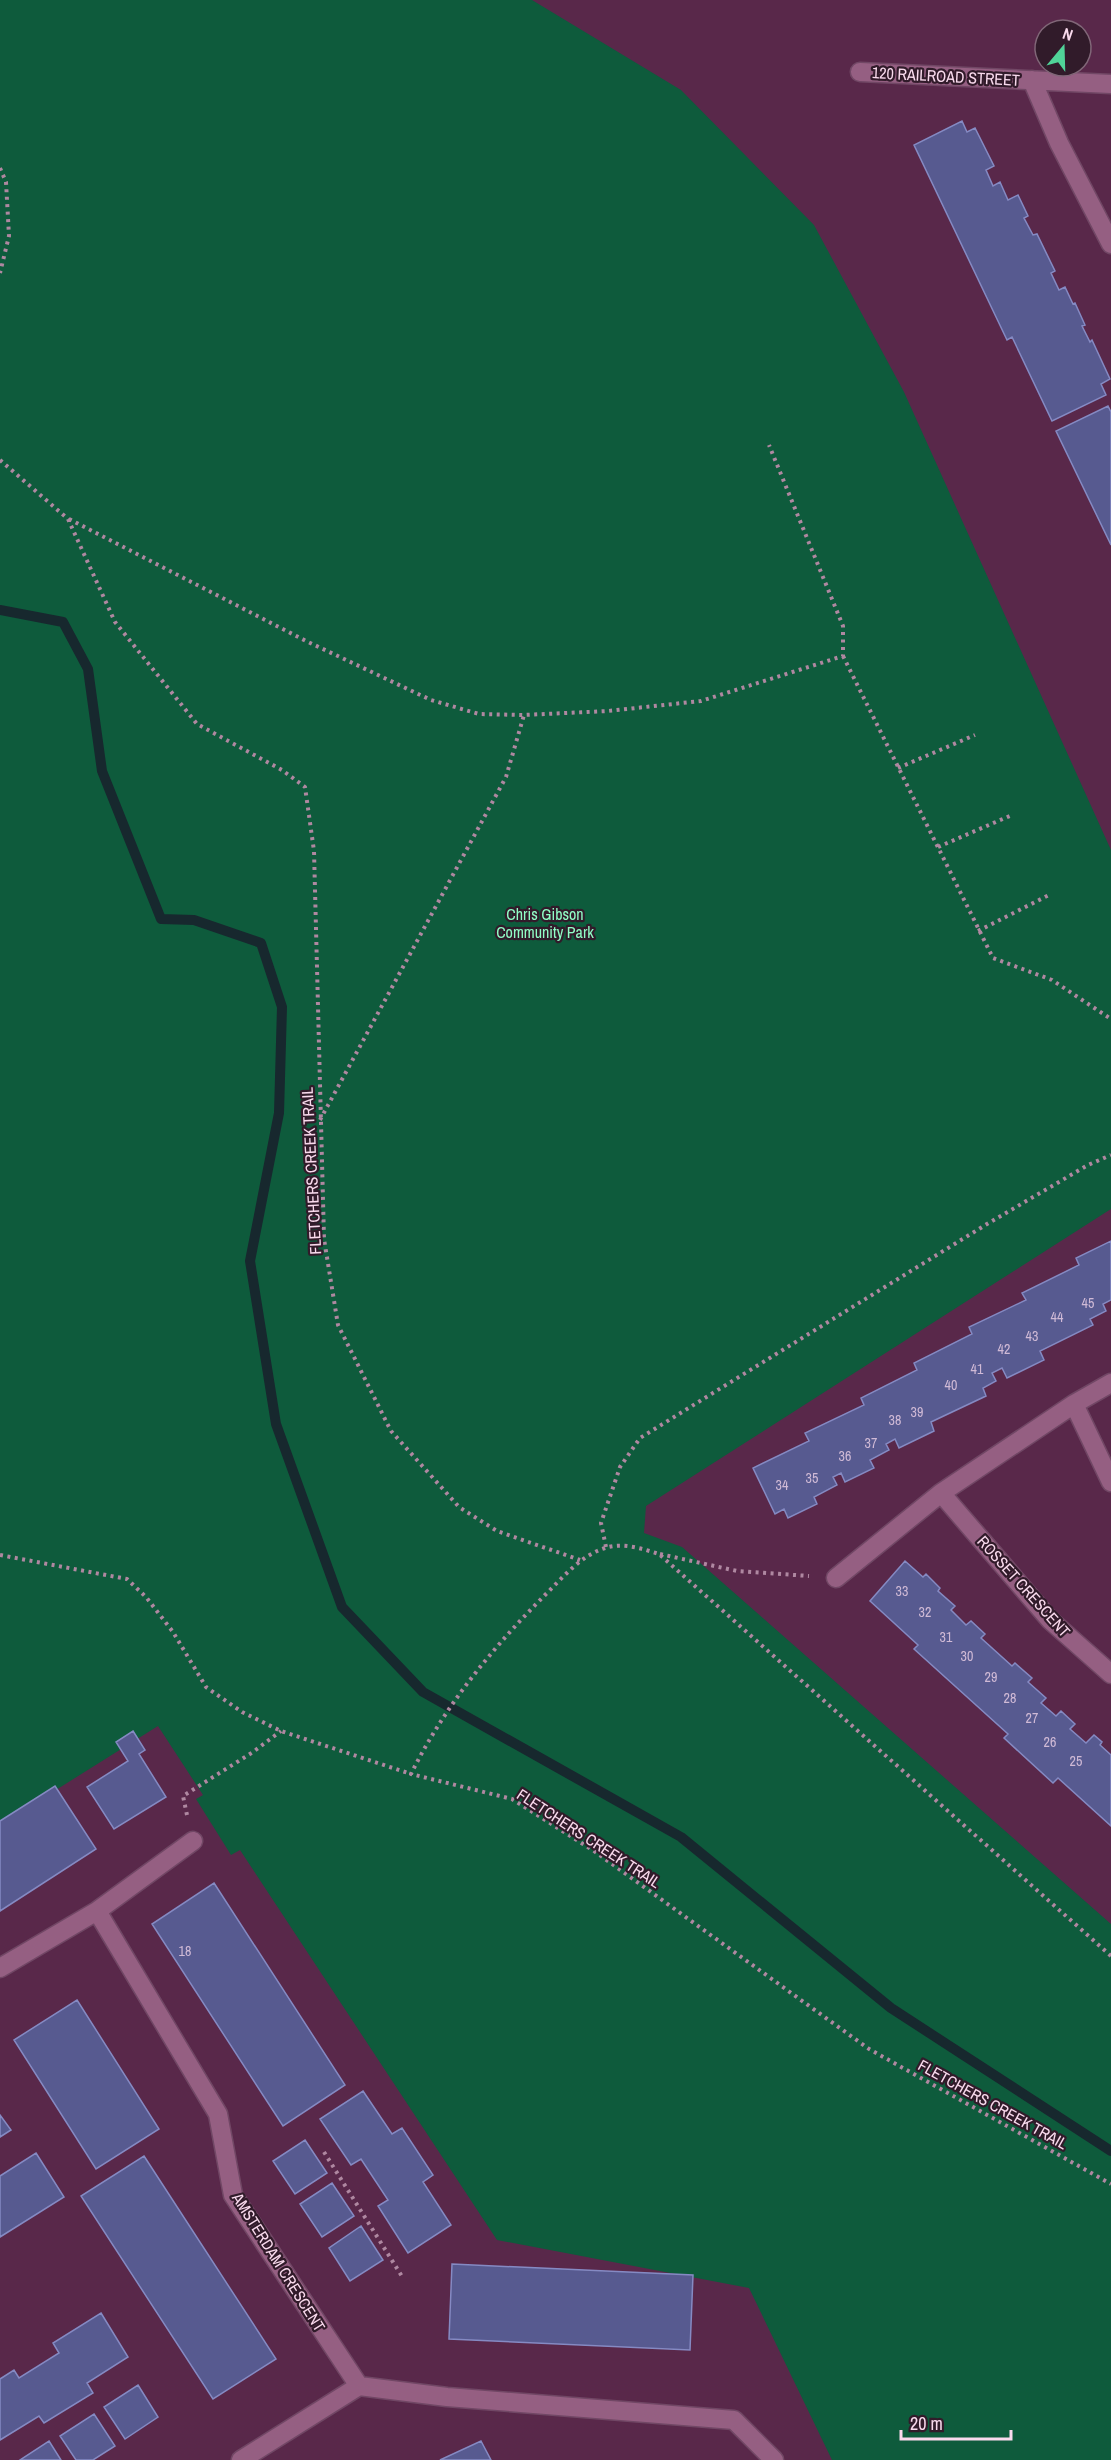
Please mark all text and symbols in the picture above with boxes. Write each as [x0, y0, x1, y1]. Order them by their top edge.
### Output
north arrow [1033, 18, 1093, 78]
text: N [1060, 22, 1076, 46]
street label: 120 RAILROAD STREET [872, 61, 1020, 91]
park label: Chris Gibson Community Park [496, 903, 594, 943]
street label: FLETCHERS CREEK TRAIL [296, 1086, 326, 1255]
house number: 45 [1082, 1294, 1094, 1312]
house number: 44 [1051, 1308, 1064, 1326]
house number: 43 [1026, 1327, 1038, 1345]
house number: 42 [998, 1340, 1010, 1358]
house number: 41 [971, 1360, 984, 1378]
house number: 40 [945, 1376, 957, 1394]
house number: 39 [911, 1403, 923, 1421]
house number: 38 [889, 1411, 901, 1429]
house number: 37 [865, 1434, 877, 1452]
house number: 36 [839, 1447, 851, 1465]
house number: 35 [806, 1469, 818, 1487]
house number: 34 [776, 1476, 789, 1494]
street label: ROSSET CRESCENT [972, 1531, 1076, 1641]
house number: 33 [896, 1582, 908, 1600]
house number: 32 [919, 1603, 931, 1621]
house number: 31 [940, 1628, 953, 1646]
house number: 30 [961, 1647, 973, 1665]
house number: 29 [985, 1668, 997, 1686]
house number: 28 [1004, 1689, 1016, 1707]
house number: 27 [1026, 1709, 1038, 1727]
house number: 26 [1044, 1733, 1056, 1751]
house number: 25 [1070, 1752, 1082, 1770]
street label: FLETCHERS CREEK TRAIL [513, 1783, 666, 1893]
house number: 18 [179, 1942, 191, 1960]
street label: FLETCHERS CREEK TRAIL [914, 2054, 1072, 2155]
street label: AMSTERDAM CRESCENT [227, 2188, 331, 2336]
scale bar [901, 2403, 1010, 2441]
text: 20 m [910, 2411, 943, 2436]

